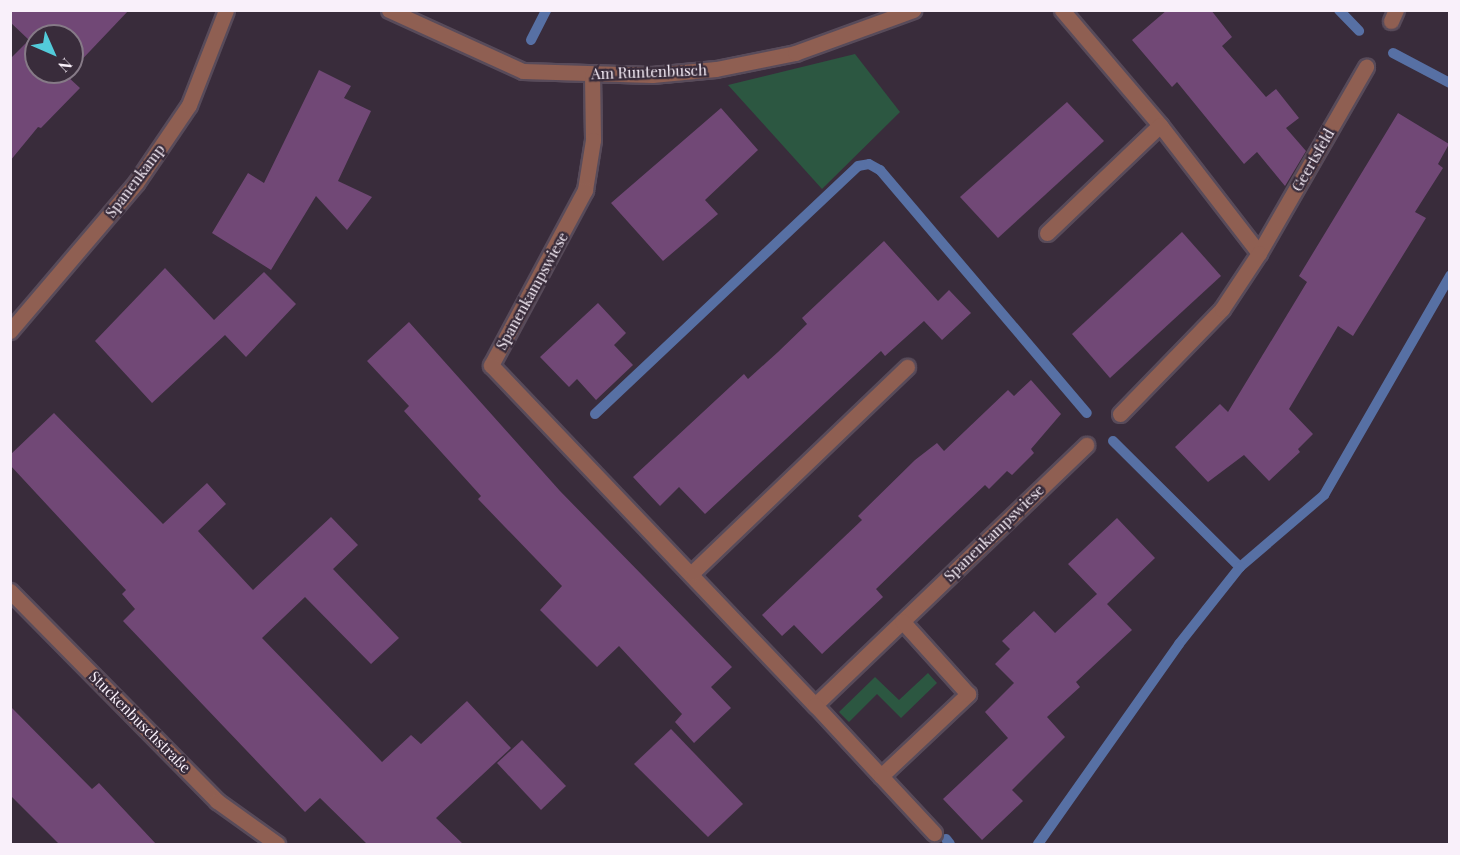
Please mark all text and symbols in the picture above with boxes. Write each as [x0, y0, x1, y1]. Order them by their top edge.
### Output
north arrow [24, 24, 84, 84]
text: N [54, 54, 77, 77]
street label: Am Runtenbusch [591, 61, 707, 83]
street label: Geertsfeld [1288, 125, 1338, 195]
street label: Spanenkamp [102, 141, 168, 221]
street label: Spanenkampswiese [492, 229, 572, 353]
street label: Spanenkampswiese [940, 481, 1048, 585]
street label: Stuckenbuschstraße [85, 667, 195, 777]

